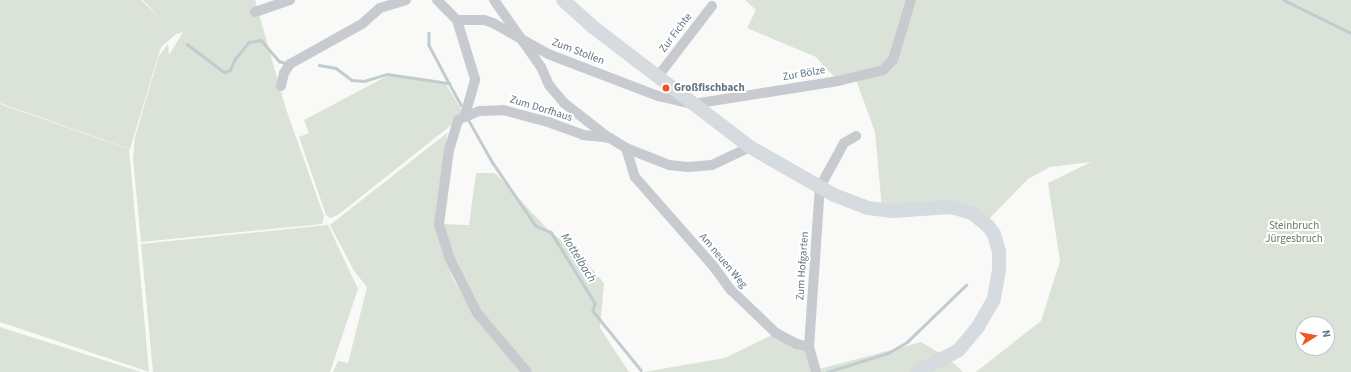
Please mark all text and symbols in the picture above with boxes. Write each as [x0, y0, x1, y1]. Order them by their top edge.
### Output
street label: Zur Fichte [657, 11, 695, 55]
street label: Zum Stollen [550, 36, 606, 68]
street label: Zur Bölze [782, 64, 826, 84]
place label: Großfischbach [674, 81, 745, 95]
marker: Großfischbach [661, 83, 671, 93]
street label: Zum Dorfhaus [508, 93, 574, 125]
park label: Steinbruch Jürgesbruch [1265, 220, 1323, 246]
water label: Mottelbach [557, 231, 599, 285]
street label: Am neuen Weg [696, 231, 750, 291]
street label: Zum Hofgarten [794, 231, 812, 301]
north arrow [1295, 316, 1335, 356]
text: N [1318, 329, 1334, 339]

